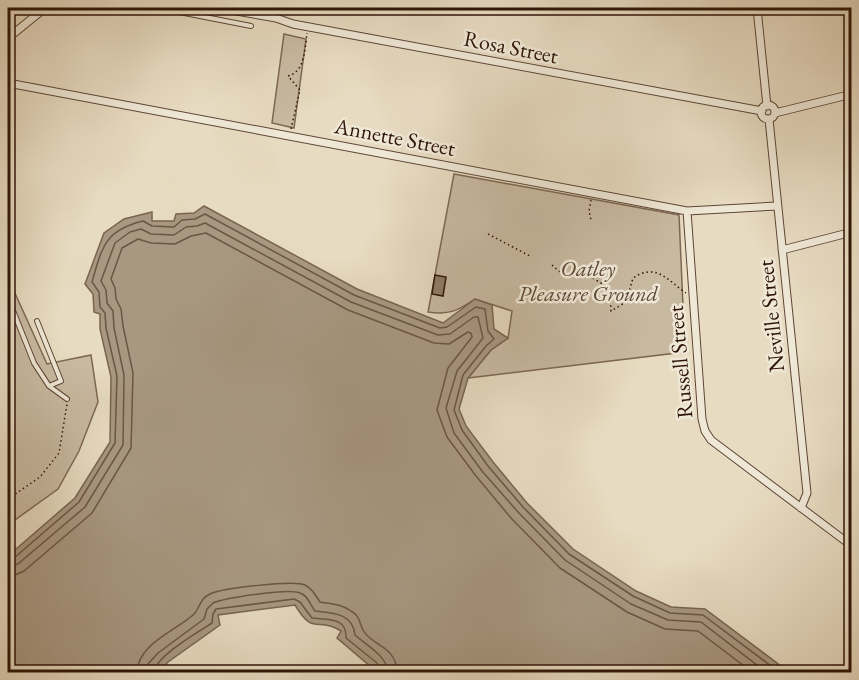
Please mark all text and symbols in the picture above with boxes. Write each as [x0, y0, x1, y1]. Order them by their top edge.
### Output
street label: Rosa Street [462, 24, 561, 70]
street label: Annette Street [331, 111, 458, 163]
park label: Oatley Pleasure Ground [518, 254, 659, 308]
street label: Neville Street [751, 258, 791, 374]
street label: Russell Street [661, 304, 699, 420]

